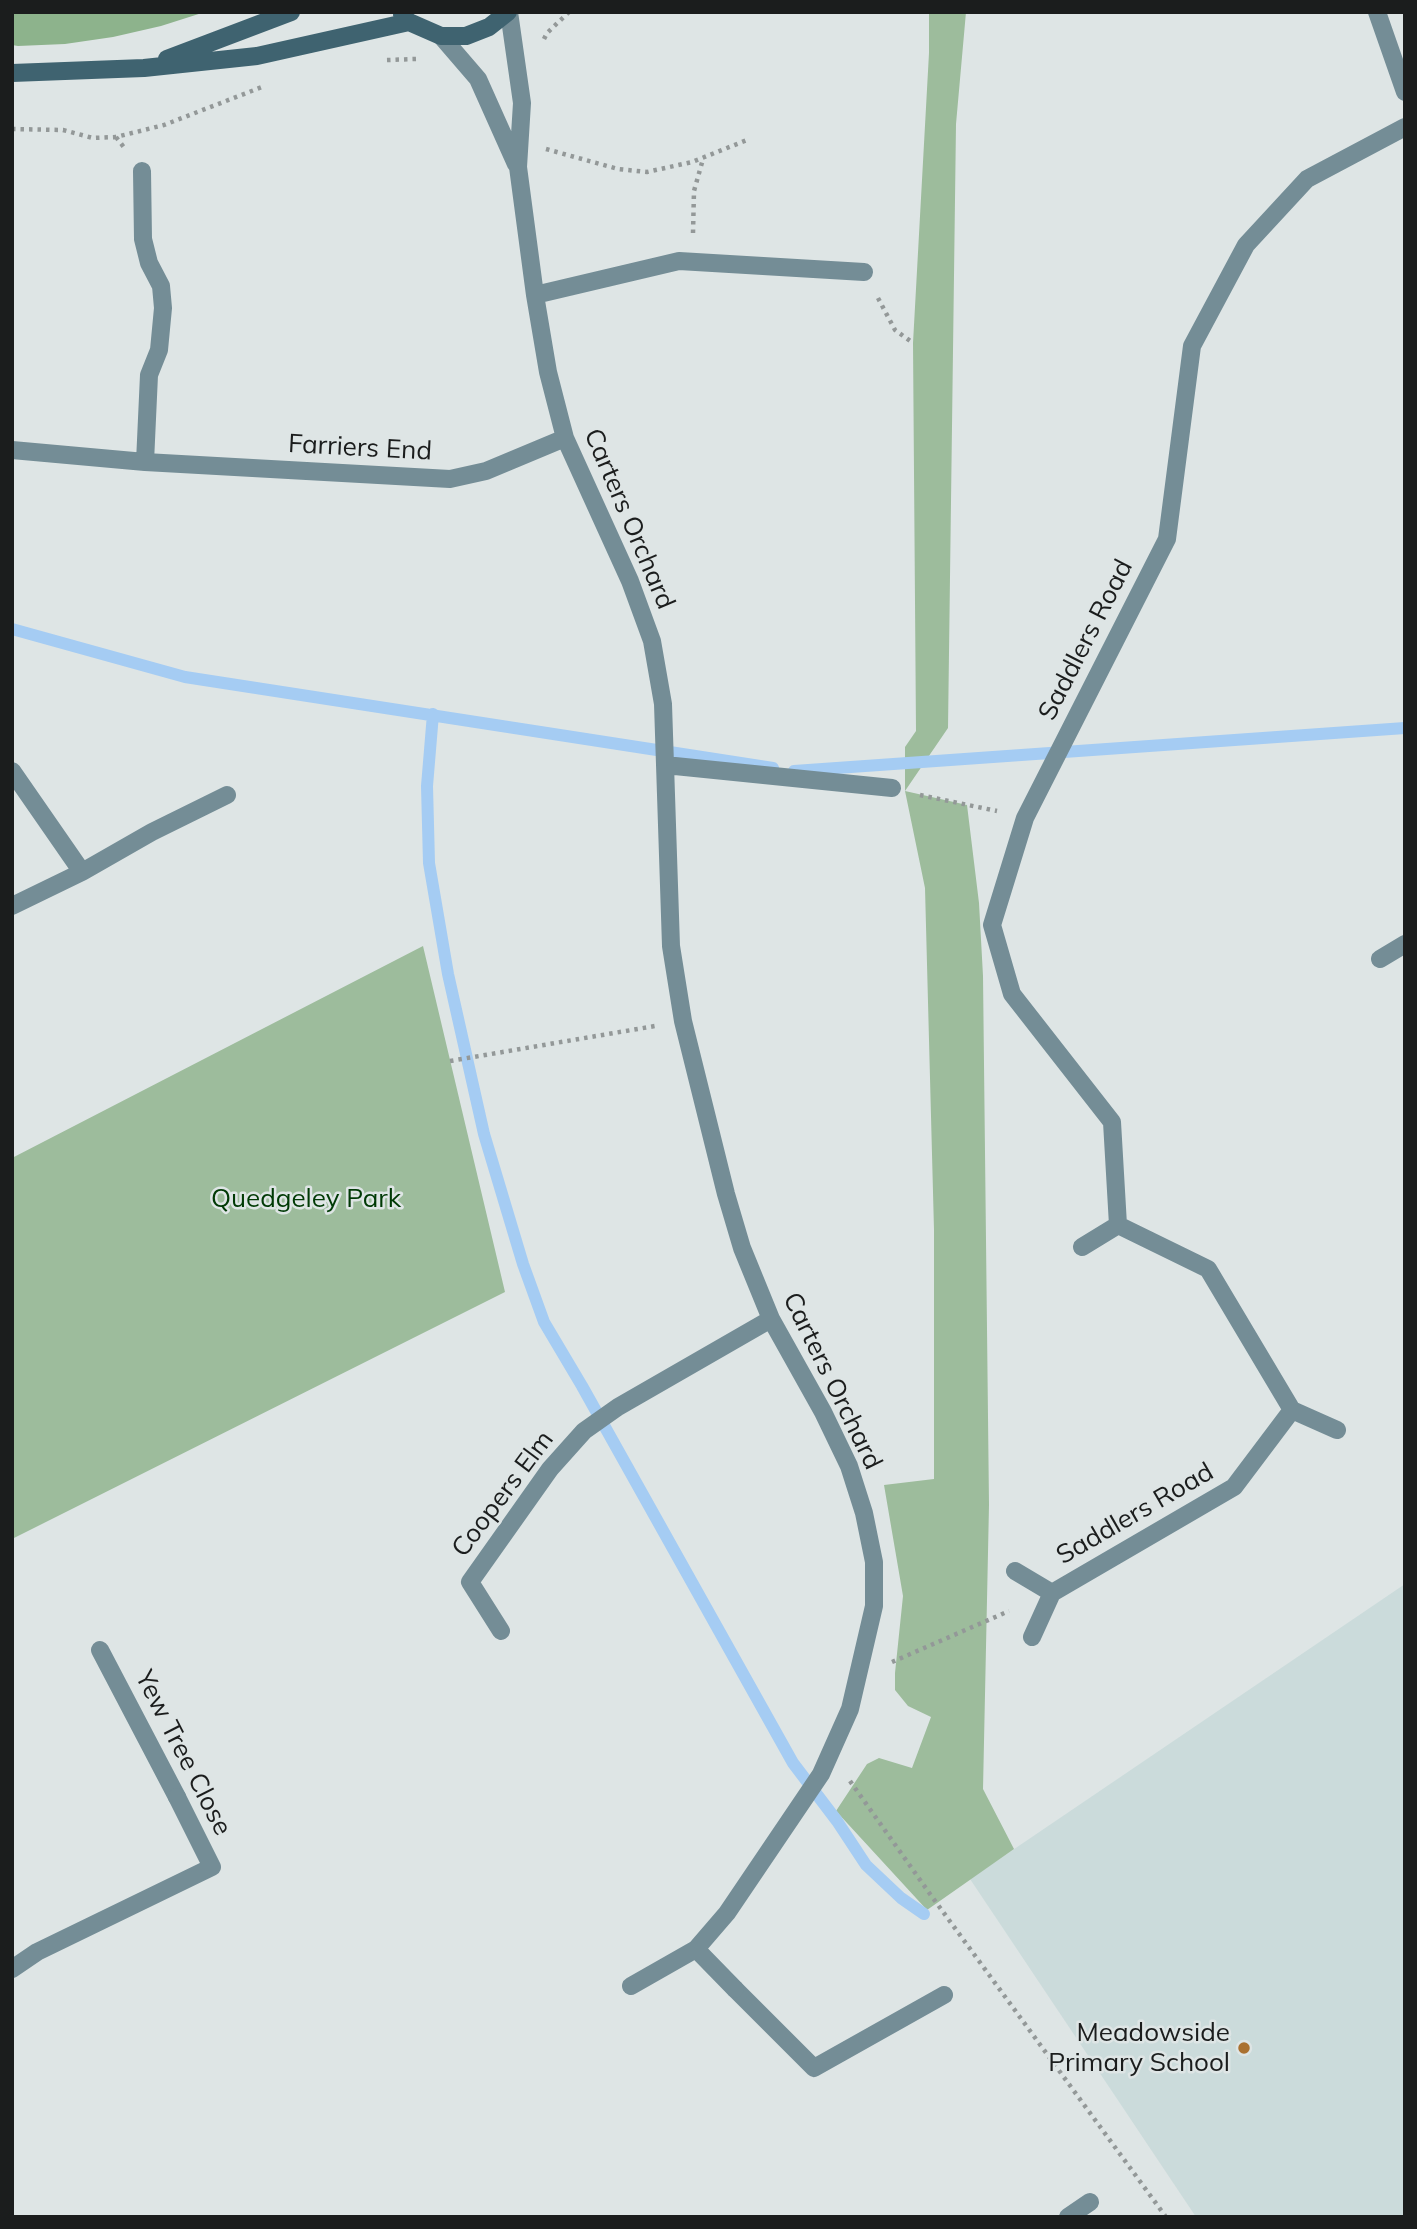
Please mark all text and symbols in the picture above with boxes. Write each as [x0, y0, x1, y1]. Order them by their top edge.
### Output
street label: Carters Orchard [577, 424, 681, 614]
street label: Farriers End [287, 429, 433, 467]
street label: Saddlers Road [1032, 554, 1140, 726]
park label: Quedgeley Park [211, 1183, 401, 1215]
street label: Carters Orchard [776, 1287, 888, 1475]
street label: Coopers Elm [446, 1425, 560, 1563]
street label: Saddlers Road [1051, 1456, 1219, 1572]
street label: Yew Tree Close [128, 1665, 238, 1841]
place label: Meadowside Primary School [1048, 2017, 1230, 2078]
marker: Meadowside Primary School [1236, 2040, 1252, 2056]

